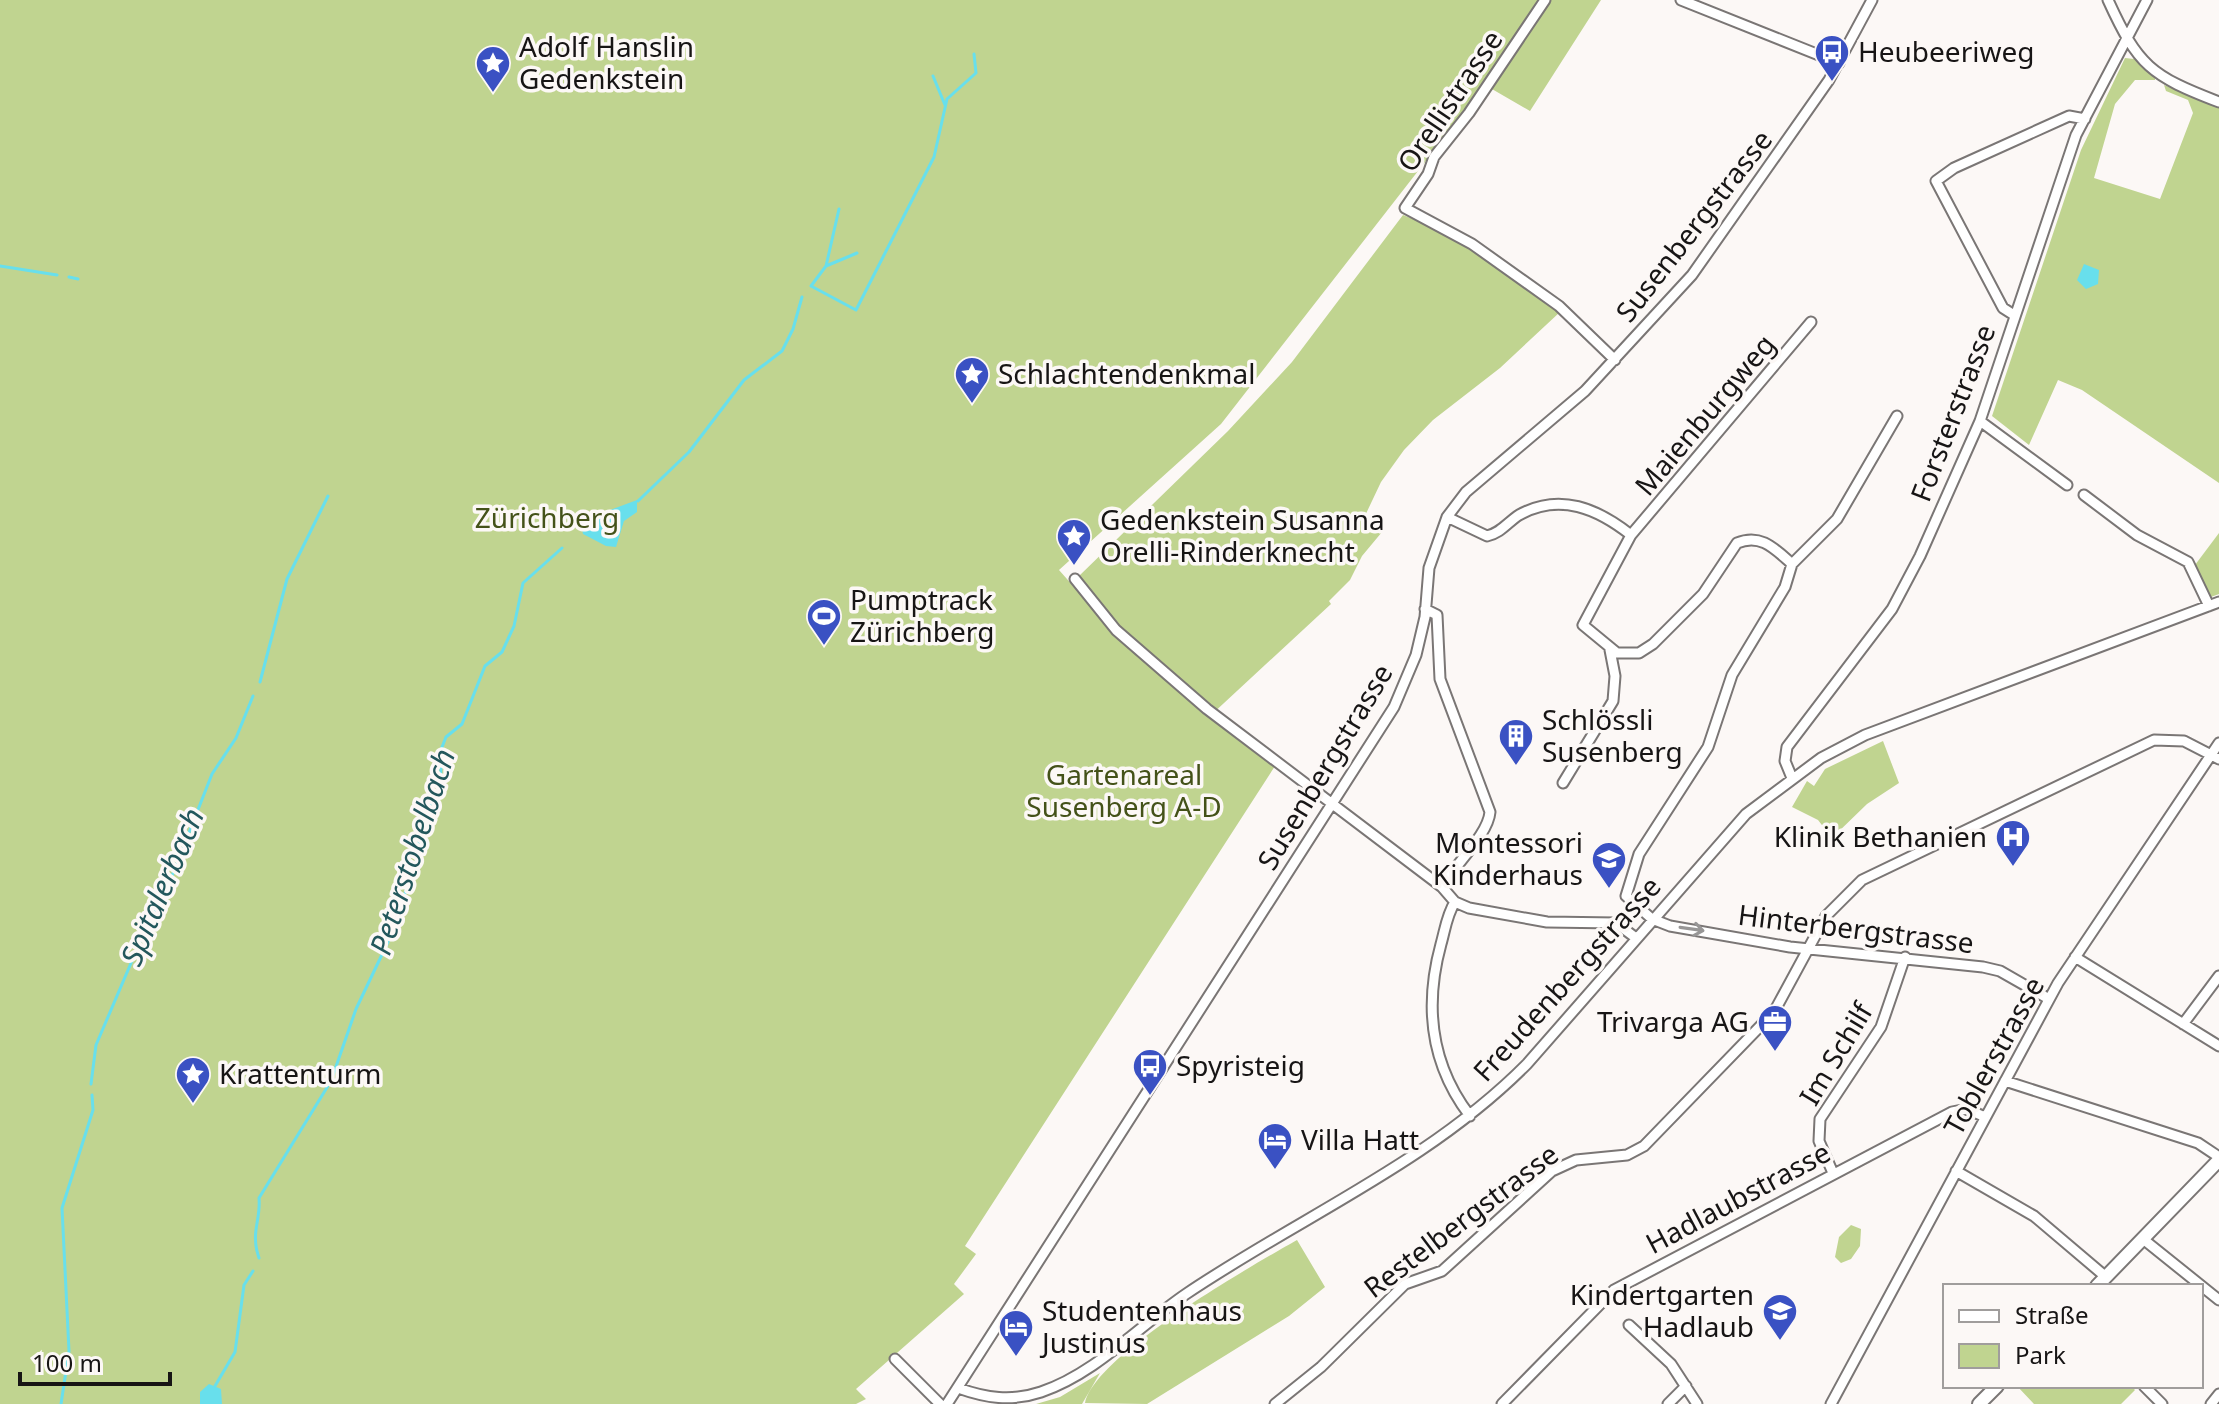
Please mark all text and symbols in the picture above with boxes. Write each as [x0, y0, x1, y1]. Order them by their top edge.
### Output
street label: Orellistrasse [1388, 22, 1511, 179]
place label: Adolf Hanslin Gedenkstein [519, 27, 694, 97]
place label: Heubeeriweg [1858, 32, 2034, 70]
bus stop icon: Heubeeriweg [1813, 33, 1851, 83]
place icon: Adolf Hanslin Gedenkstein [474, 44, 512, 94]
street label: Susenbergstrasse [1606, 122, 1780, 329]
street label: Forsterstrasse [1901, 319, 2003, 507]
street label: Maienburgweg [1626, 326, 1783, 503]
place label: Schlachtendenkmal [998, 354, 1255, 392]
place icon: Schlachtendenkmal [953, 355, 991, 405]
park label: Zürichberg [475, 498, 619, 536]
place label: Gedenkstein Susanna Orelli-Rinderknecht [1100, 500, 1385, 570]
place icon: Gedenkstein Susanna Orelli-Rinderknecht [1055, 517, 1093, 567]
place label: Pumptrack Zürichberg [850, 580, 994, 650]
sports icon: Pumptrack Zürichberg [805, 597, 843, 647]
street label: Susenbergstrasse [1248, 657, 1401, 876]
place label: Schlössli Susenberg [1542, 700, 1683, 770]
building icon: Schlössli Susenberg [1497, 717, 1535, 767]
water label: Peterstobelbach [359, 743, 464, 960]
park label: Gartenareal Susenberg A-D [1026, 755, 1222, 825]
water label: Spitalerbach [110, 801, 213, 971]
place label: Klinik Bethanien [1774, 817, 1987, 855]
hospital icon: Klinik Bethanien [1994, 818, 2032, 868]
place label: Montessori Kinderhaus [1433, 823, 1583, 893]
school or university icon: Montessori Kinderhaus [1590, 840, 1628, 890]
street label: Freudenbergstrasse [1464, 868, 1668, 1089]
street label: Hinterbergstrasse [1736, 895, 1976, 961]
one-way arrow [1679, 922, 1704, 937]
street label: Toblerstrasse [1934, 970, 2052, 1141]
street label: Im Schilf [1790, 994, 1881, 1112]
place label: Trivarga AG [1597, 1002, 1749, 1040]
office icon: Trivarga AG [1756, 1003, 1794, 1053]
place label: Spyristeig [1176, 1046, 1305, 1084]
bus stop icon: Spyristeig [1131, 1047, 1169, 1097]
place label: Krattenturm [219, 1054, 382, 1092]
place icon: Krattenturm [174, 1055, 212, 1105]
place label: Villa Hatt [1301, 1120, 1419, 1158]
hotel icon: Villa Hatt [1256, 1121, 1294, 1171]
street label: Hadlaubstrasse [1639, 1132, 1837, 1262]
street label: Restelbergstrasse [1355, 1135, 1565, 1306]
place label: Kindertgarten Hadlaub [1570, 1275, 1754, 1345]
legend [1943, 1284, 2203, 1388]
place label: Studentenhaus Justinus [1039, 1291, 1242, 1361]
school or university icon: Kindertgarten Hadlaub [1761, 1292, 1799, 1342]
text: Straße [2015, 1298, 2088, 1331]
hotel icon: Studentenhaus Justinus [997, 1308, 1035, 1358]
scale bar [20, 1336, 170, 1386]
text: Park [2015, 1338, 2066, 1371]
text: 100 m [32, 1346, 102, 1379]

